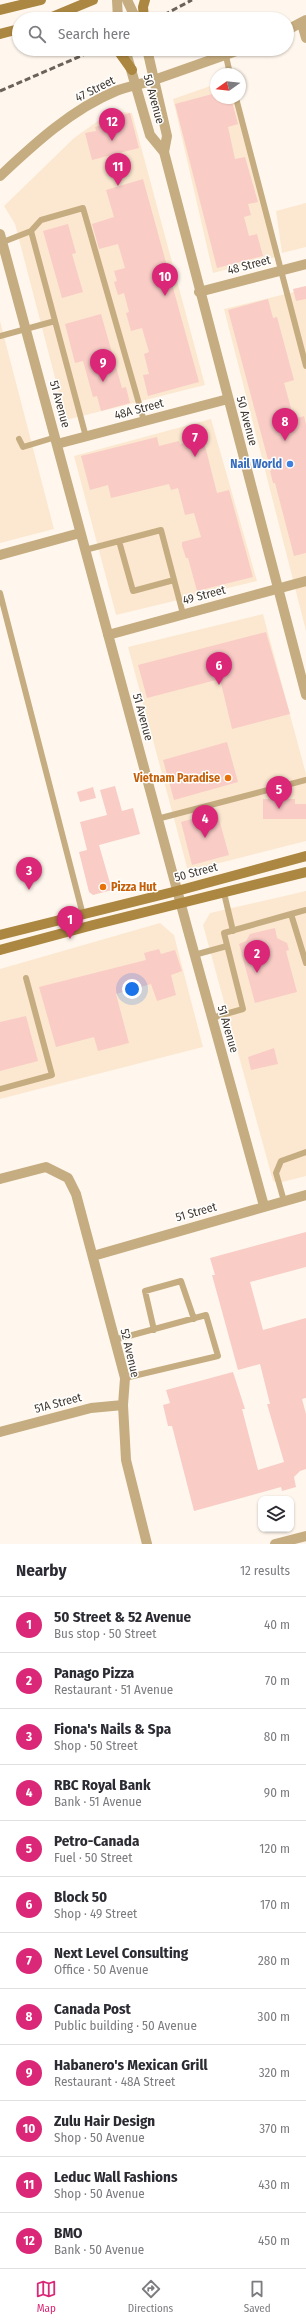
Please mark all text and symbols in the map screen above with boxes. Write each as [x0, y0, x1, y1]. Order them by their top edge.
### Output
search box [12, 12, 294, 56]
icon: search [26, 23, 48, 45]
text: Search here [58, 25, 130, 43]
north arrow [210, 68, 246, 104]
street label: 47 Street [73, 73, 117, 105]
street label: 50 Avenue [141, 73, 167, 125]
pin: 12 [99, 108, 125, 141]
pin: 11 [105, 153, 131, 186]
street label: 48 Street [226, 253, 272, 277]
pin: 10 [152, 263, 178, 296]
pin: 9 [90, 349, 116, 382]
street label: 51 Avenue [47, 379, 73, 429]
street label: 50 Avenue [234, 395, 260, 447]
street label: 48A Street [113, 396, 165, 422]
pin: 8 [272, 408, 298, 441]
pin: 7 [182, 424, 208, 457]
place label: Nail World [230, 457, 282, 471]
marker: Nail World [285, 459, 295, 469]
street label: 49 Street [181, 583, 227, 607]
pin: 6 [206, 652, 232, 685]
street label: 51 Avenue [130, 692, 156, 742]
place label: Vietnam Paradise [132, 771, 220, 785]
marker: Vietnam Paradise [223, 773, 233, 783]
pin: 5 [266, 776, 292, 809]
pin: 4 [192, 805, 218, 838]
pin: 3 [16, 857, 42, 890]
street label: 50 Street [173, 860, 219, 884]
place label: Pizza Hut [111, 880, 157, 894]
marker: Pizza Hut [98, 882, 108, 892]
pin: 1 [57, 906, 83, 939]
pin: 2 [244, 940, 270, 973]
your location [122, 979, 142, 999]
street label: 51 Avenue [215, 1004, 241, 1054]
street label: 51 Street [174, 1199, 218, 1225]
street label: 52 Avenue [118, 1327, 142, 1379]
street label: 51A Street [33, 1390, 83, 1416]
map controls [258, 1496, 294, 1532]
button: layers [258, 1496, 294, 1532]
text: Nearby [16, 1560, 67, 1581]
text: 12 results [240, 1563, 290, 1578]
text: 50 Street & 52 Avenue [54, 1608, 191, 1626]
text: 1 [26, 1617, 32, 1632]
text: 40 m [264, 1617, 290, 1632]
text: Bus stop · 50 Street [54, 1626, 157, 1641]
text: Panago Pizza [54, 1664, 134, 1682]
text: 2 [26, 1673, 32, 1688]
text: 70 m [265, 1673, 290, 1688]
text: Restaurant · 51 Avenue [54, 1682, 173, 1697]
text: Fiona's Nails & Spa [54, 1720, 171, 1738]
text: 3 [26, 1729, 32, 1744]
text: 80 m [264, 1729, 290, 1744]
text: Shop · 50 Street [54, 1738, 138, 1753]
text: RBC Royal Bank [54, 1776, 151, 1794]
text: 4 [26, 1785, 32, 1800]
text: 90 m [264, 1785, 290, 1800]
text: Bank · 51 Avenue [54, 1794, 142, 1809]
text: Petro-Canada [54, 1832, 139, 1850]
text: 5 [26, 1841, 32, 1856]
text: 120 m [259, 1841, 290, 1856]
text: Fuel · 50 Street [54, 1850, 133, 1865]
text: Block 50 [54, 1888, 107, 1906]
text: 6 [26, 1897, 32, 1912]
text: 170 m [260, 1897, 290, 1912]
text: Shop · 49 Street [54, 1906, 137, 1921]
text: Next Level Consulting [54, 1944, 188, 1962]
text: 7 [26, 1953, 32, 1968]
text: 280 m [258, 1953, 290, 1968]
text: Office · 50 Avenue [54, 1962, 148, 1977]
text: Canada Post [54, 2000, 131, 2018]
text: 8 [26, 2009, 32, 2024]
text: 300 m [258, 2009, 290, 2024]
text: Public building · 50 Avenue [54, 2018, 197, 2033]
text: Habanero's Mexican Grill [54, 2056, 208, 2074]
text: 9 [26, 2065, 32, 2080]
text: 320 m [259, 2065, 290, 2080]
text: Restaurant · 48A Street [54, 2074, 175, 2089]
text: Zulu Hair Design [54, 2112, 155, 2130]
text: 10 [23, 2121, 35, 2136]
text: 370 m [259, 2121, 290, 2136]
text: Shop · 50 Avenue [54, 2130, 145, 2145]
text: Leduc Wall Fashions [54, 2168, 178, 2186]
text: 11 [24, 2177, 34, 2192]
text: 430 m [258, 2177, 290, 2192]
text: Shop · 50 Avenue [54, 2186, 145, 2201]
text: BMO [54, 2224, 83, 2242]
text: 12 [23, 2233, 35, 2248]
text: 450 m [258, 2233, 290, 2248]
text: Bank · 50 Avenue [54, 2242, 144, 2257]
tab: Map [35, 2278, 57, 2315]
tab: Directions [128, 2278, 173, 2315]
tab: Saved [244, 2278, 271, 2315]

